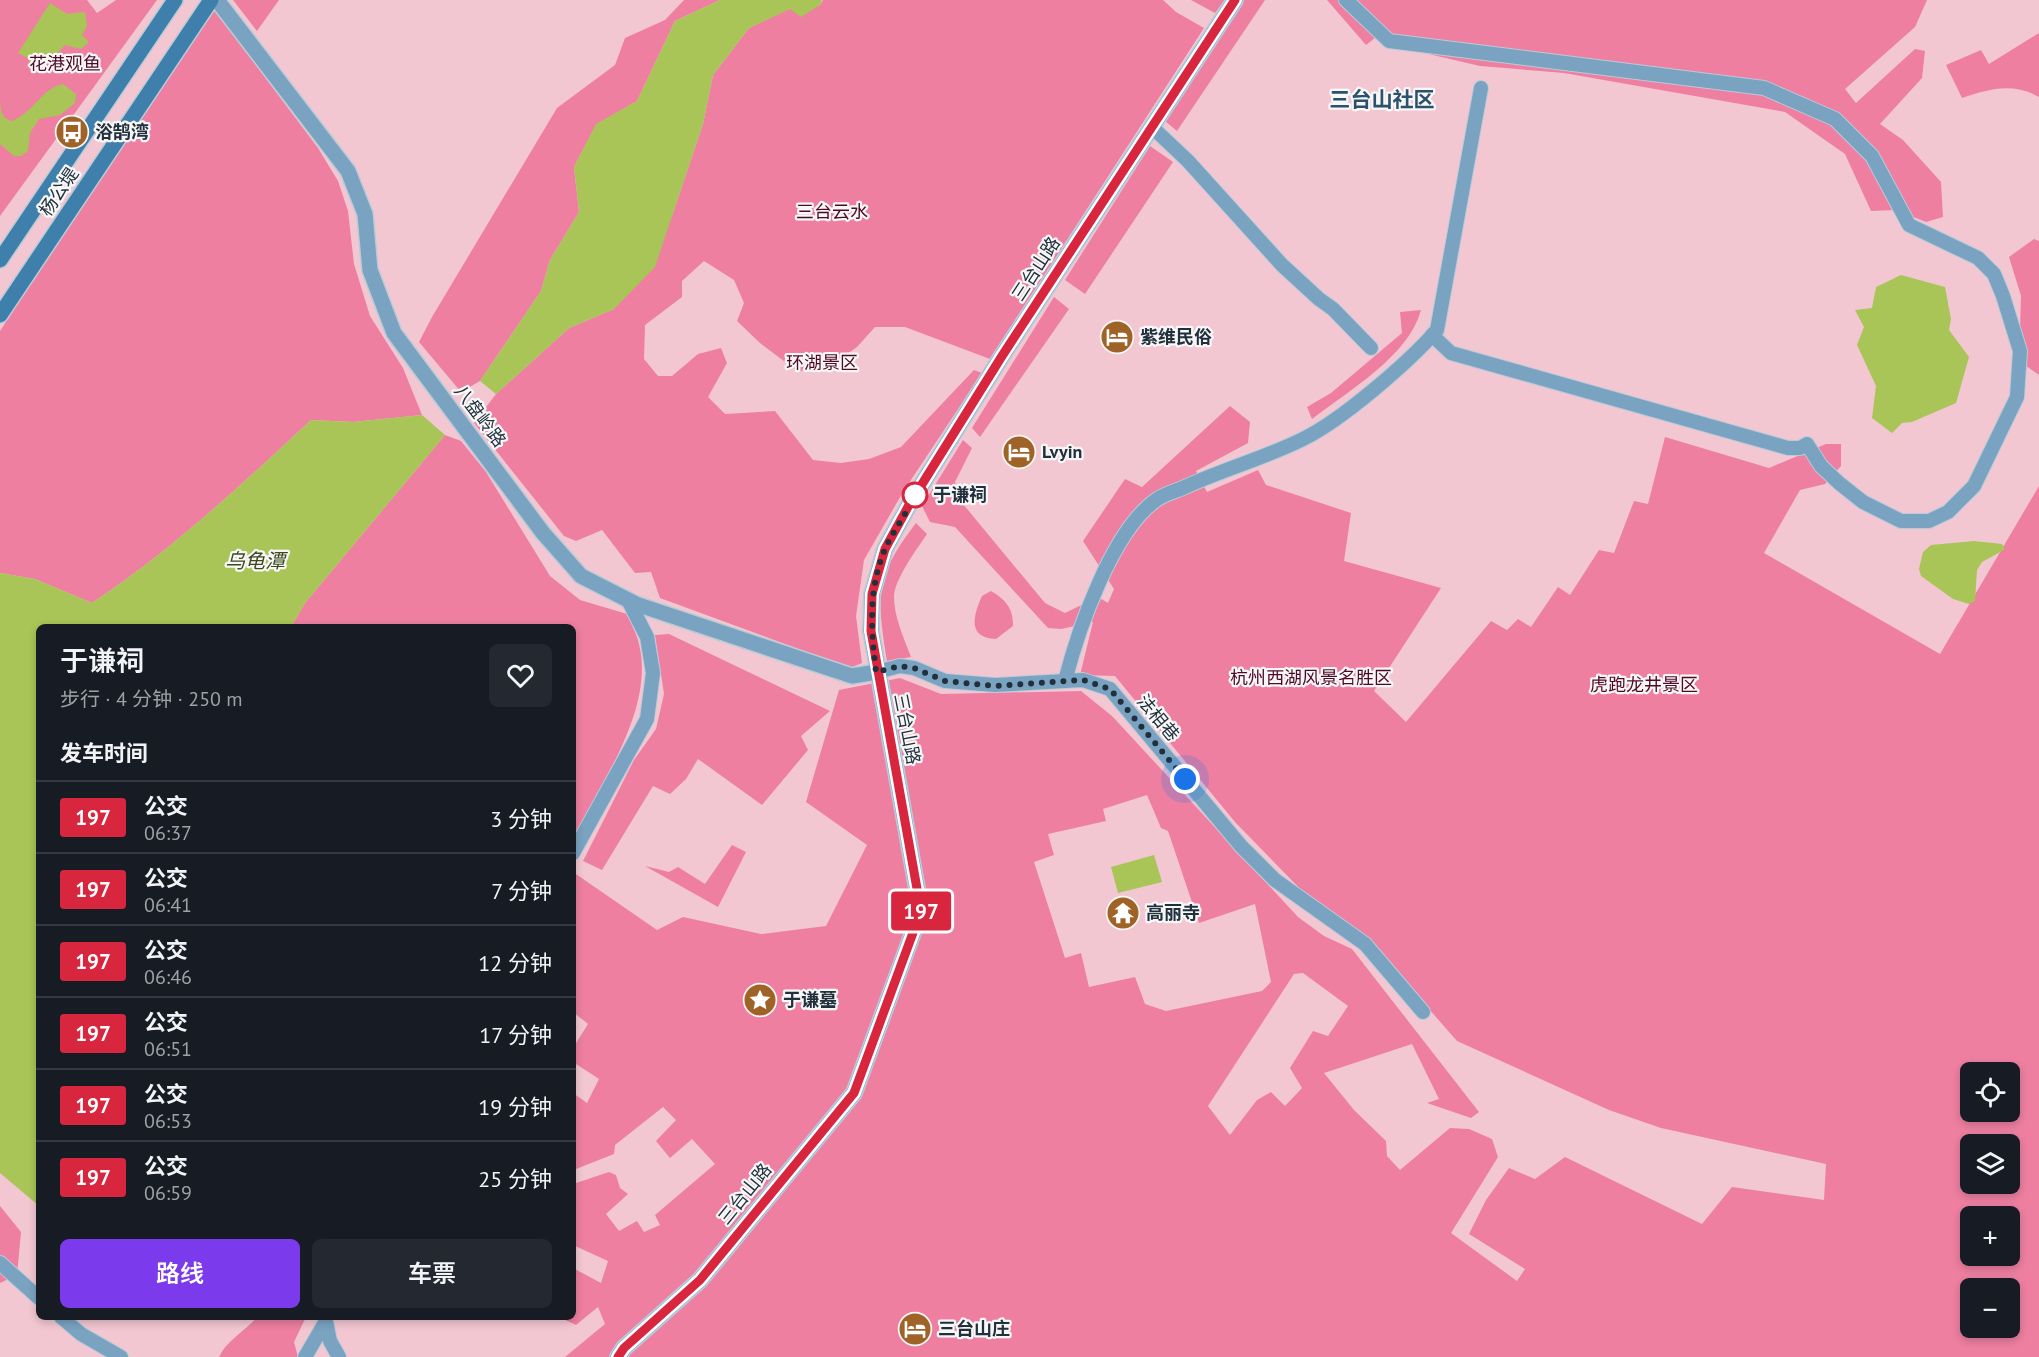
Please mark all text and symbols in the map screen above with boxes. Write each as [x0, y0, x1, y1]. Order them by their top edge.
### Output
park label: 花港观鱼 [29, 52, 101, 75]
district label: 三台山社区 [1330, 86, 1435, 113]
bus stop icon: 浴鹄湾 [54, 114, 90, 150]
place label: 浴鹄湾 [95, 120, 149, 143]
street label: 杨公堤 [34, 163, 83, 221]
park label: 三台云水 [796, 200, 868, 223]
street label: 三台山路 [1006, 232, 1065, 305]
hotel icon: 紫维民俗 [1099, 319, 1135, 355]
place label: 紫维民俗 [1140, 325, 1212, 348]
park label: 环湖景区 [786, 351, 858, 374]
street label: 八盘岭路 [450, 380, 511, 451]
hotel icon: Lvyin [1001, 434, 1037, 470]
place label: Lvyin [1042, 440, 1082, 463]
marker: 于谦祠 [902, 482, 928, 508]
place label: 于谦祠 [933, 483, 987, 506]
water label: 乌龟潭 [225, 548, 289, 574]
text: 于谦祠 [60, 642, 144, 679]
button: heart [489, 644, 552, 707]
park label: 杭州西湖风景名胜区 [1230, 666, 1392, 689]
park label: 虎跑龙井景区 [1590, 673, 1698, 696]
text: 步行 · 4 分钟 · 250 m [60, 686, 243, 712]
street label: 法相巷 [1132, 690, 1185, 746]
street label: 三台山路 [889, 691, 926, 766]
text: 发车时间 [60, 739, 148, 767]
your location [1170, 764, 1200, 794]
text: 公交 [144, 792, 188, 820]
text: 197 [75, 804, 111, 831]
text: 3 分钟 [490, 805, 552, 833]
text: 06:37 [144, 820, 192, 846]
text: 公交 [144, 864, 188, 892]
text: 197 [75, 876, 111, 903]
text: 7 分钟 [491, 877, 552, 905]
text: 06:41 [144, 892, 192, 918]
line badge: 197 [886, 892, 956, 930]
temple icon: 高丽寺 [1105, 895, 1141, 931]
text: 197 [903, 898, 939, 925]
place label: 高丽寺 [1146, 901, 1200, 924]
text: 公交 [144, 936, 188, 964]
text: 197 [75, 948, 111, 975]
text: 12 分钟 [478, 949, 552, 977]
text: 06:46 [144, 964, 192, 990]
place icon: 于谦墓 [742, 982, 778, 1018]
place label: 于谦墓 [783, 988, 837, 1011]
text: 公交 [144, 1008, 188, 1036]
text: 197 [75, 1020, 111, 1047]
text: 17 分钟 [479, 1021, 552, 1049]
text: 06:51 [144, 1036, 192, 1062]
map controls [1960, 1062, 2020, 1338]
button: locate [1960, 1062, 2020, 1122]
text: 公交 [144, 1080, 188, 1108]
text: 197 [75, 1092, 111, 1119]
text: 19 分钟 [478, 1093, 552, 1121]
text: 06:53 [144, 1108, 192, 1134]
button: layers [1960, 1134, 2020, 1194]
text: 公交 [144, 1152, 188, 1180]
street label: 三台山路 [713, 1158, 776, 1229]
text: 197 [75, 1164, 111, 1191]
text: 25 分钟 [478, 1165, 552, 1193]
text: 06:59 [144, 1180, 192, 1206]
button: + [1960, 1206, 2020, 1266]
button: 路线 [60, 1239, 300, 1308]
button: 车票 [312, 1239, 552, 1308]
button: − [1960, 1278, 2020, 1338]
hotel icon: 三台山庄 [897, 1311, 933, 1347]
place label: 三台山庄 [938, 1317, 1010, 1340]

